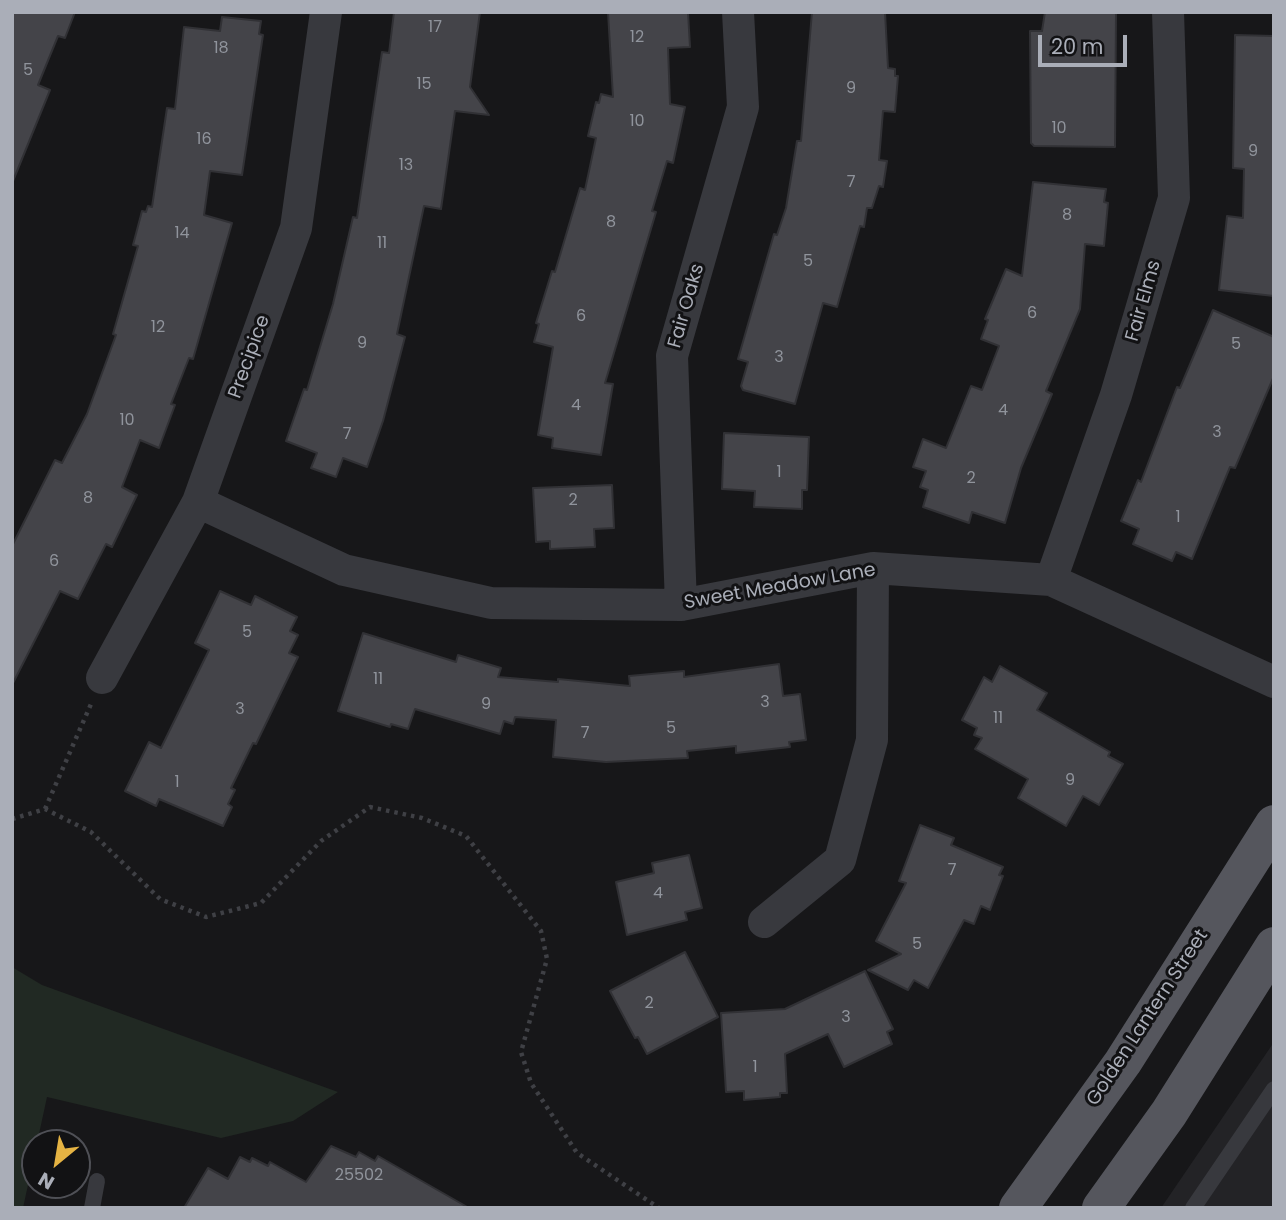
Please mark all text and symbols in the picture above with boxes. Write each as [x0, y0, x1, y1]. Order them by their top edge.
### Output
house number: 17 [428, 18, 442, 38]
scale bar [1041, 21, 1130, 65]
house number: 12 [630, 28, 644, 48]
text: 20 m [1051, 32, 1104, 61]
house number: 18 [213, 39, 229, 59]
house number: 5 [23, 61, 33, 81]
house number: 15 [416, 75, 432, 95]
house number: 9 [846, 79, 856, 99]
house number: 10 [629, 112, 645, 132]
house number: 10 [1051, 119, 1067, 139]
house number: 16 [196, 130, 212, 150]
house number: 9 [1248, 142, 1258, 162]
house number: 13 [399, 156, 413, 176]
house number: 7 [847, 173, 855, 193]
house number: 8 [1062, 206, 1072, 226]
house number: 8 [606, 213, 616, 233]
house number: 14 [174, 224, 190, 244]
house number: 11 [377, 234, 387, 254]
house number: 5 [803, 252, 813, 272]
street label: Fair Elms [1122, 258, 1166, 344]
street label: Fair Oaks [664, 261, 710, 351]
house number: 6 [1027, 304, 1037, 324]
house number: 6 [576, 307, 586, 327]
street label: Precipice [224, 312, 276, 402]
house number: 12 [151, 318, 165, 338]
house number: 9 [357, 334, 367, 354]
house number: 5 [1231, 335, 1241, 355]
house number: 3 [774, 348, 784, 368]
house number: 4 [571, 396, 581, 416]
house number: 4 [998, 401, 1008, 421]
house number: 10 [119, 411, 135, 431]
house number: 3 [1212, 423, 1222, 443]
house number: 7 [343, 425, 351, 445]
house number: 1 [776, 463, 782, 483]
house number: 2 [966, 469, 976, 489]
house number: 8 [83, 489, 93, 509]
house number: 2 [568, 491, 578, 511]
house number: 1 [1175, 508, 1181, 528]
house number: 6 [49, 552, 59, 572]
street label: Sweet Meadow Lane [683, 559, 877, 615]
house number: 5 [242, 623, 252, 643]
house number: 11 [373, 670, 383, 690]
house number: 3 [760, 693, 770, 713]
house number: 9 [481, 695, 491, 715]
house number: 3 [235, 700, 245, 720]
house number: 11 [993, 709, 1003, 729]
house number: 5 [666, 719, 676, 739]
house number: 7 [581, 724, 589, 744]
house number: 9 [1065, 771, 1075, 791]
house number: 1 [174, 773, 180, 793]
house number: 7 [948, 861, 956, 881]
house number: 4 [653, 884, 663, 904]
street label: Golden Lantern Street [1083, 926, 1213, 1110]
house number: 5 [912, 935, 922, 955]
house number: 2 [644, 994, 654, 1014]
house number: 3 [841, 1008, 851, 1028]
house number: 1 [752, 1058, 758, 1078]
north arrow [21, 1129, 91, 1199]
text: N [33, 1166, 59, 1196]
house number: 25502 [335, 1166, 383, 1186]

